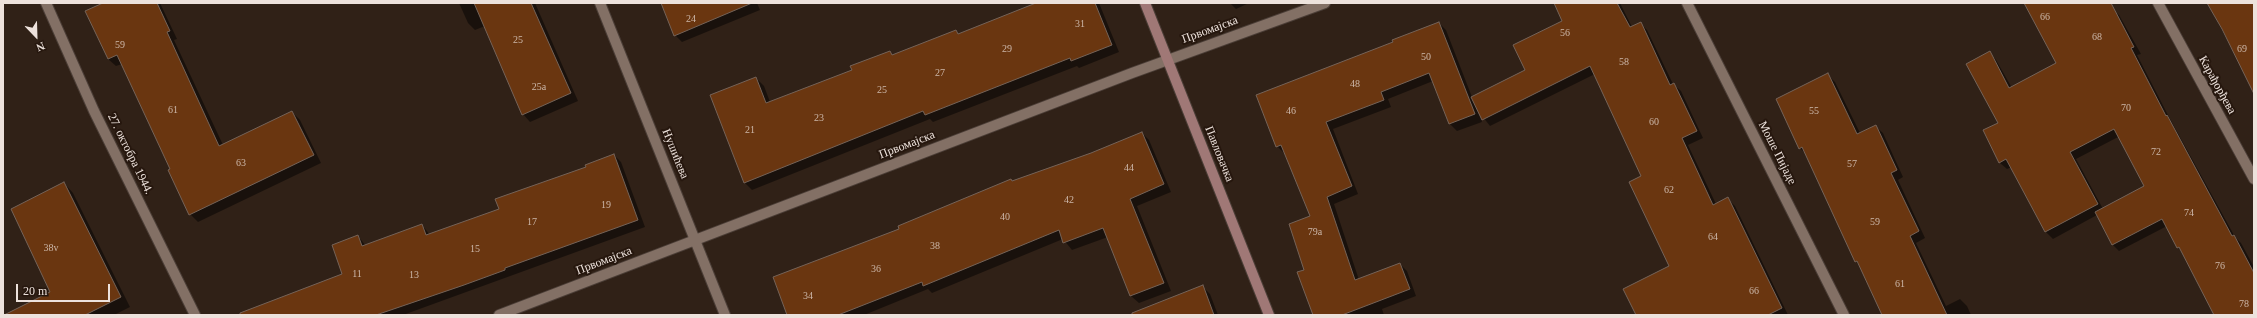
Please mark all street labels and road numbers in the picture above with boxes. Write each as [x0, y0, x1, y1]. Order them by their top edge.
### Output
street label: Првомајска [1180, 13, 1240, 47]
street label: Карађорђева [2195, 53, 2239, 117]
street label: 27. октобра 1944. [104, 111, 156, 197]
street label: Моше Пијаде [1755, 119, 1799, 187]
street label: Павловачка [1201, 124, 1237, 184]
street label: Нушићева [658, 127, 692, 181]
street label: Првомајска [877, 128, 937, 162]
street label: Првомајска [574, 244, 634, 278]

